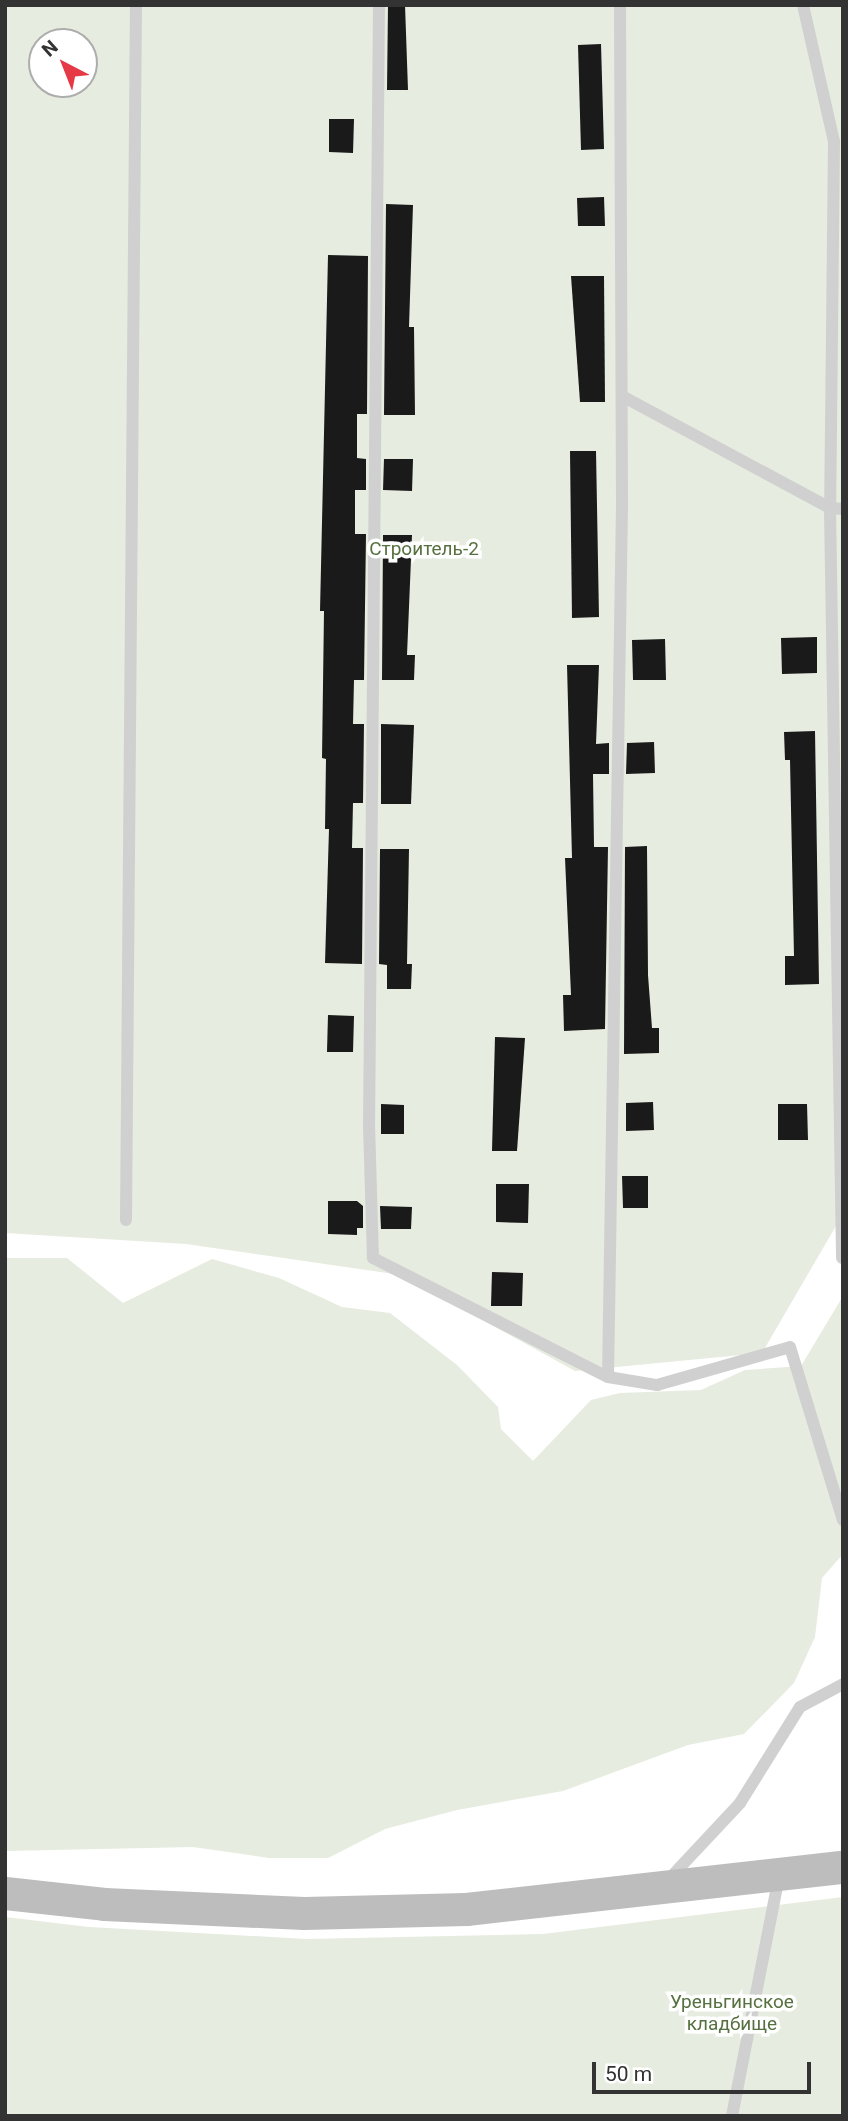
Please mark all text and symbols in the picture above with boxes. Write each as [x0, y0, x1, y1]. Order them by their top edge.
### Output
north arrow [28, 28, 98, 98]
text: N [37, 35, 63, 62]
park label: Строитель-2 [369, 538, 479, 560]
park label: Уреньгинское кладбище [670, 1991, 794, 2035]
scale bar [596, 2048, 815, 2092]
text: 50 m [605, 2062, 652, 2086]

